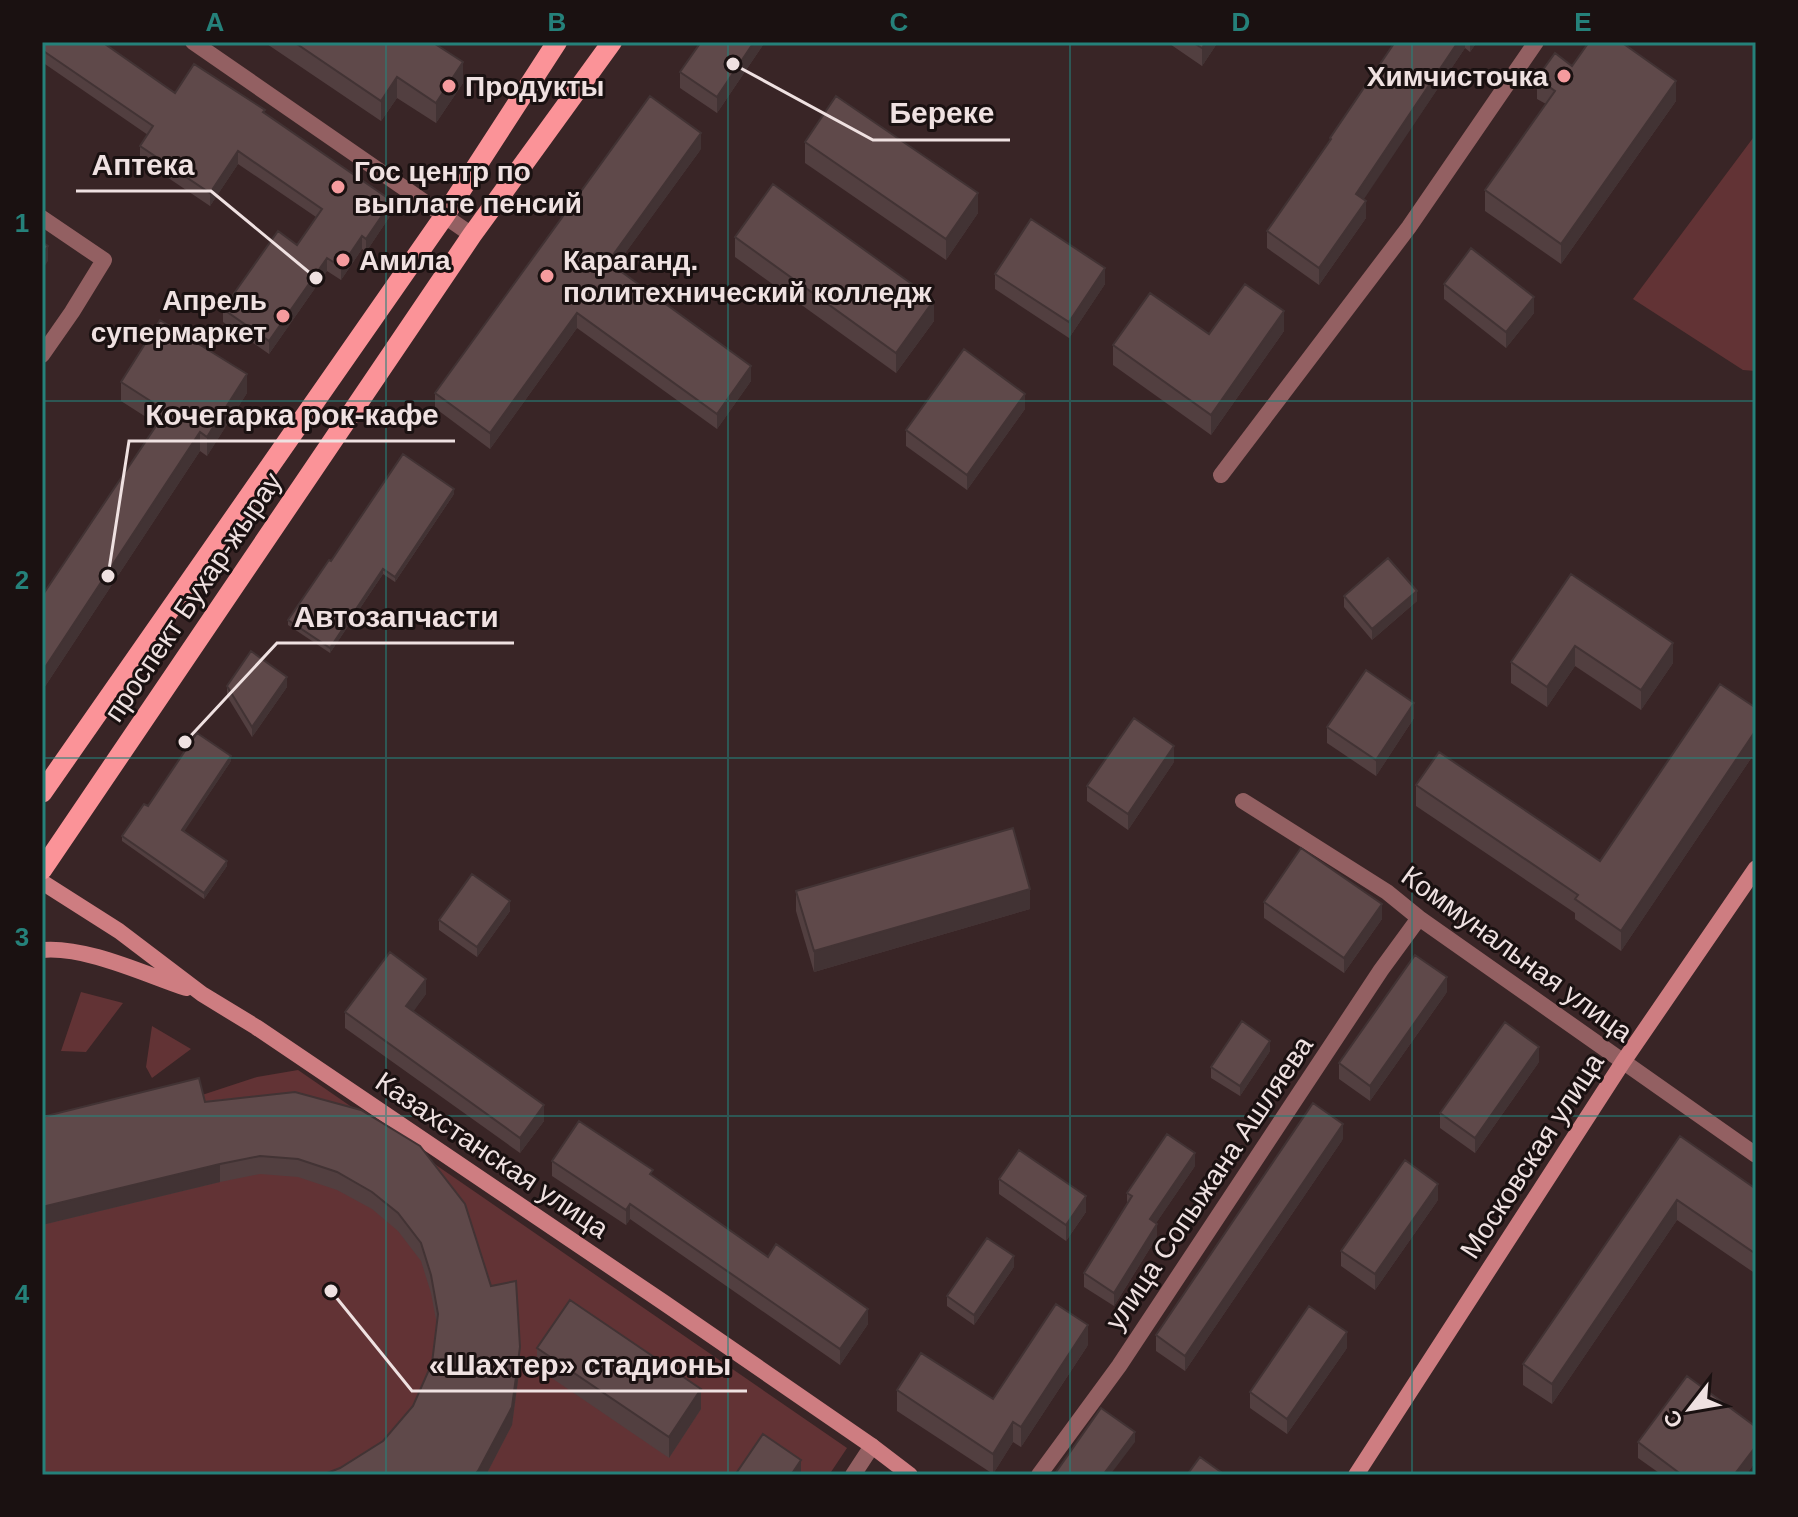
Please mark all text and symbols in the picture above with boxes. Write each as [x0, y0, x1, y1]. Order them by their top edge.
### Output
text: A [206, 7, 225, 37]
text: B [548, 7, 566, 37]
text: C [890, 7, 909, 37]
text: D [1232, 7, 1250, 37]
text: E [1574, 7, 1592, 37]
place label: Химчисточка [1367, 61, 1548, 92]
marker: Химчисточка [1555, 67, 1573, 85]
place label: Продукты [465, 71, 604, 102]
marker: Продукты [440, 77, 458, 95]
callout: Береке [873, 86, 1010, 140]
text: Береке [890, 96, 994, 129]
callout: Аптека [76, 137, 211, 191]
text: Аптека [92, 148, 195, 181]
place label: Гос центр по выплате пенсий [354, 156, 582, 219]
marker: Гос центр по выплате пенсий [329, 178, 347, 196]
text: 1 [15, 208, 29, 238]
place label: Амила [359, 245, 451, 276]
place label: Караганд. политехнический колледж [563, 245, 933, 308]
marker: Амила [334, 251, 352, 269]
marker: Караганд. политехнический колледж [538, 267, 556, 285]
place label: Апрель супермаркет [91, 285, 267, 348]
marker: Апрель супермаркет [274, 307, 292, 325]
callout: Кочегарка рок-кафе [129, 387, 455, 441]
text: Кочегарка рок-кафе [145, 398, 439, 431]
street label: проспект Бухар-жырау [98, 467, 288, 727]
text: 2 [15, 565, 29, 595]
callout: Автозапчасти [277, 589, 514, 643]
text: Автозапчасти [293, 600, 499, 633]
street label: Коммунальная улица [1396, 860, 1639, 1048]
text: 3 [15, 922, 29, 952]
street label: улица Сопыжана Ашляева [1099, 1030, 1319, 1336]
street label: Московская улица [1454, 1047, 1610, 1264]
street label: Казахстанская улица [370, 1066, 614, 1245]
text: 4 [15, 1279, 30, 1309]
callout: «Шахтер» стадионы [412, 1337, 747, 1391]
text: «Шахтер» стадионы [429, 1348, 731, 1381]
north arrow [1650, 1369, 1730, 1449]
text: С [1658, 1406, 1688, 1432]

